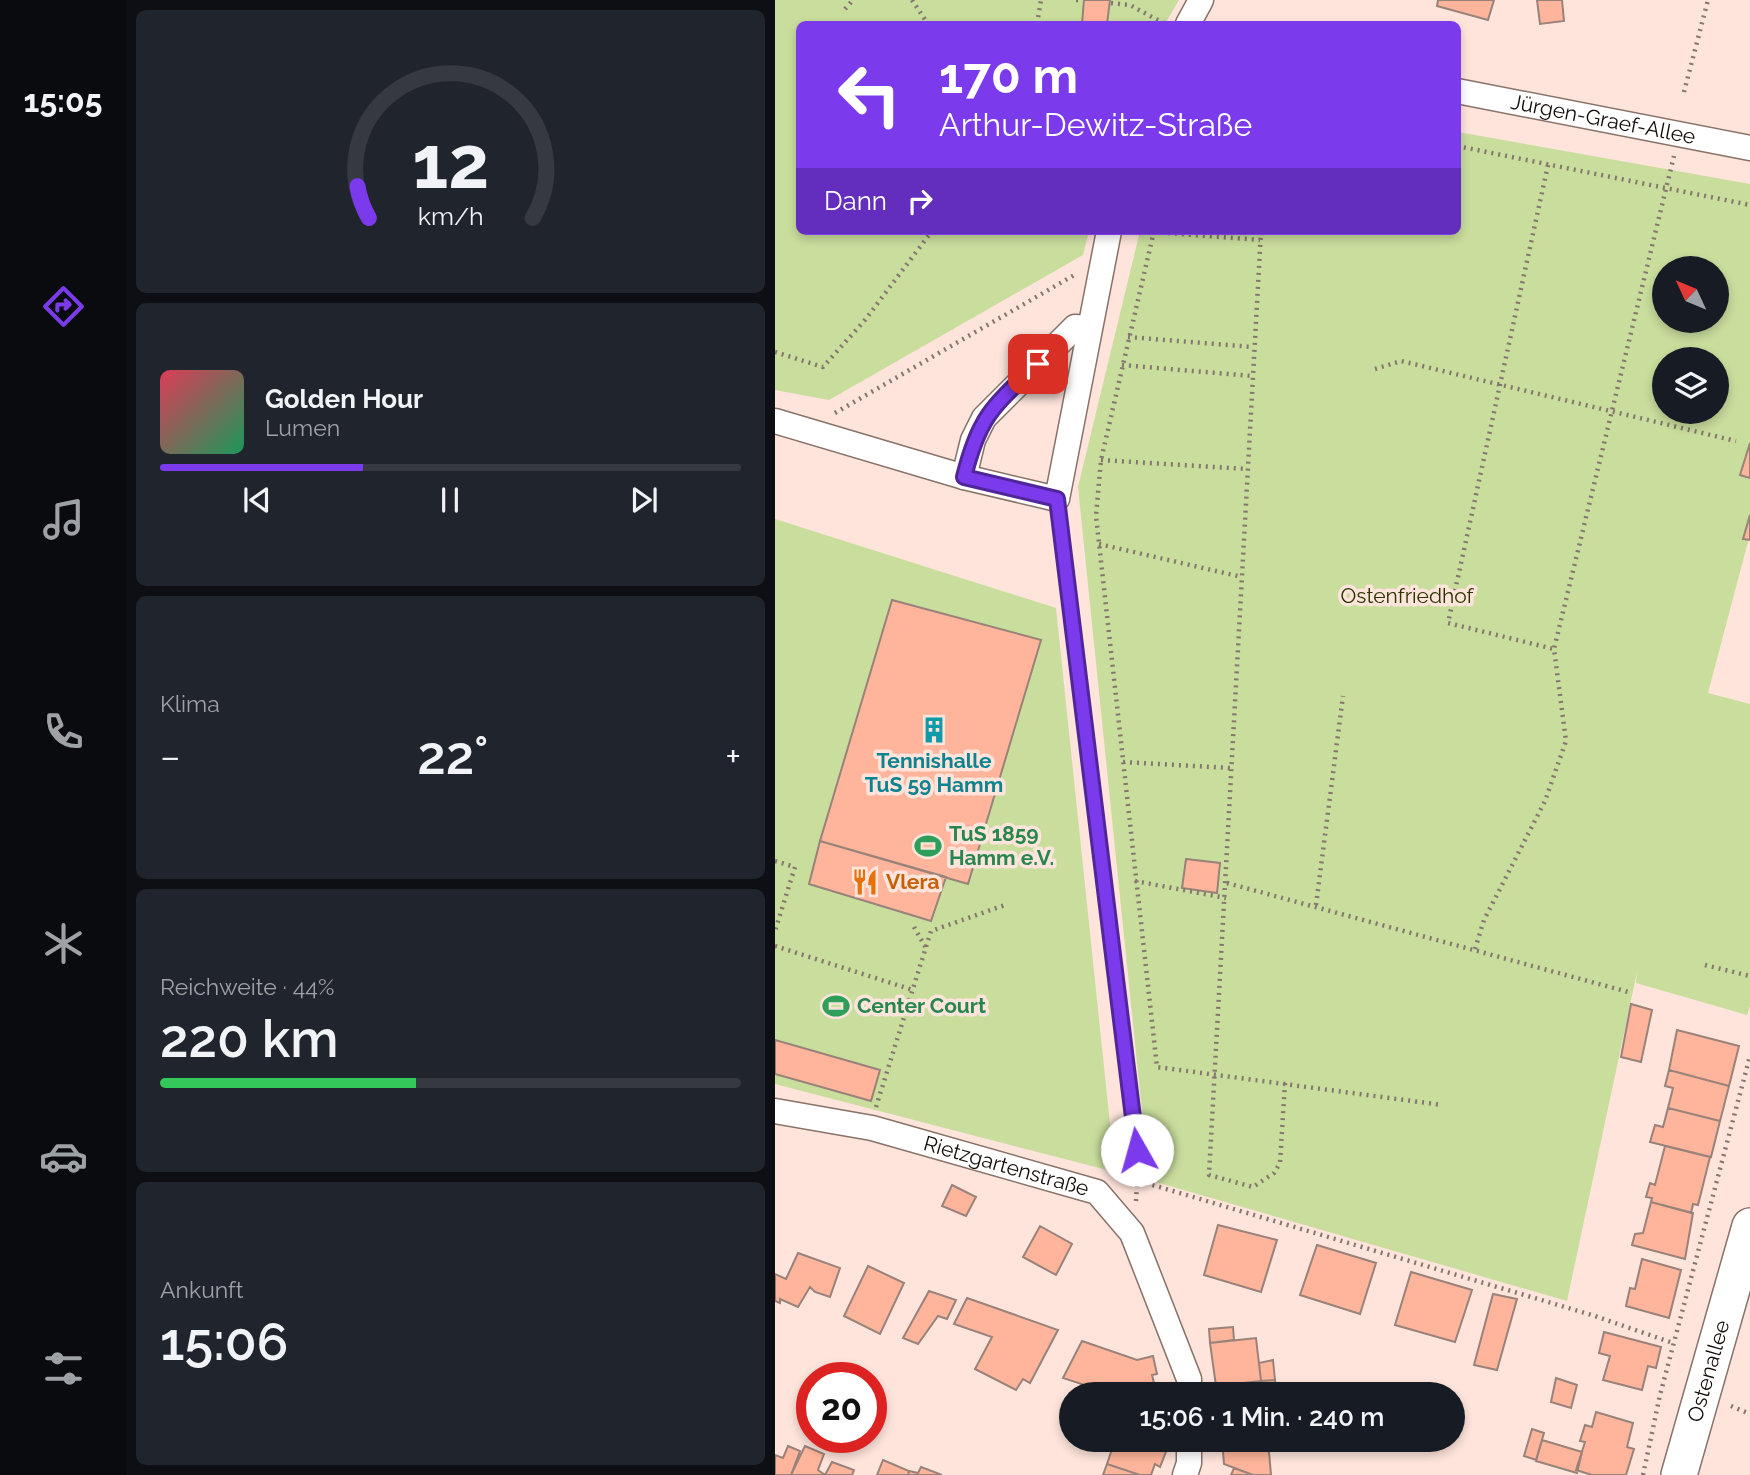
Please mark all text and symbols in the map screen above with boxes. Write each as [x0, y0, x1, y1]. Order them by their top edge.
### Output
text: 170 m [939, 47, 1078, 104]
icon: left [824, 49, 915, 140]
text: 15:05 [24, 82, 102, 119]
street label: Jürgen-Graef-Allee [1509, 89, 1698, 149]
text: Arthur-Dewitz-Straße [939, 106, 1252, 143]
text: 12 [412, 120, 489, 205]
icon: right [901, 182, 939, 220]
text: Dann [824, 186, 887, 216]
text: km/h [418, 200, 483, 230]
north arrow [1652, 256, 1729, 332]
map controls [1652, 256, 1729, 424]
icon: directions [39, 282, 88, 331]
pin [1008, 334, 1068, 394]
icon: arrive [1019, 345, 1057, 383]
button: layers [1652, 347, 1729, 424]
text: Golden Hour [265, 384, 423, 414]
text: Lumen [265, 414, 340, 441]
icon: previous [238, 481, 276, 519]
icon: pause [431, 481, 469, 519]
icon: next [625, 481, 663, 519]
icon: music [39, 495, 88, 544]
park label: Ostenfriedhof [1341, 583, 1475, 608]
text: Klima [160, 690, 220, 717]
icon: phone [39, 707, 88, 756]
building icon: Tennishalle TuS 59 Hamm [919, 715, 949, 745]
text: 22° [417, 725, 488, 786]
text: − [160, 734, 180, 779]
text: + [725, 734, 741, 779]
place label: Tennishalle TuS 59 Hamm [865, 748, 1003, 797]
place label: TuS 1859 Hamm e.V. [949, 821, 1054, 870]
sports icon: TuS 1859 Hamm e.V. [913, 831, 943, 861]
restaurant icon: Vlera [850, 867, 880, 897]
place label: Vlera [886, 869, 940, 894]
icon: climate [39, 919, 88, 968]
text: Reichweite · 44% [160, 973, 334, 1000]
sports icon: Center Court [821, 991, 851, 1021]
place label: Center Court [857, 993, 986, 1018]
text: 220 km [160, 1008, 339, 1069]
position arrow [1100, 1113, 1174, 1187]
street label: Rietzgartenstraße [921, 1130, 1092, 1201]
icon: car [39, 1132, 88, 1181]
text: Ankunft [160, 1276, 243, 1303]
text: 15:06 [160, 1311, 288, 1372]
street label: Ostenallee [1682, 1317, 1735, 1425]
icon: filters [39, 1344, 88, 1393]
speed limit sign: 20 [796, 1362, 887, 1453]
text: 15:06 · 1 Min. · 240 m [1140, 1402, 1384, 1432]

